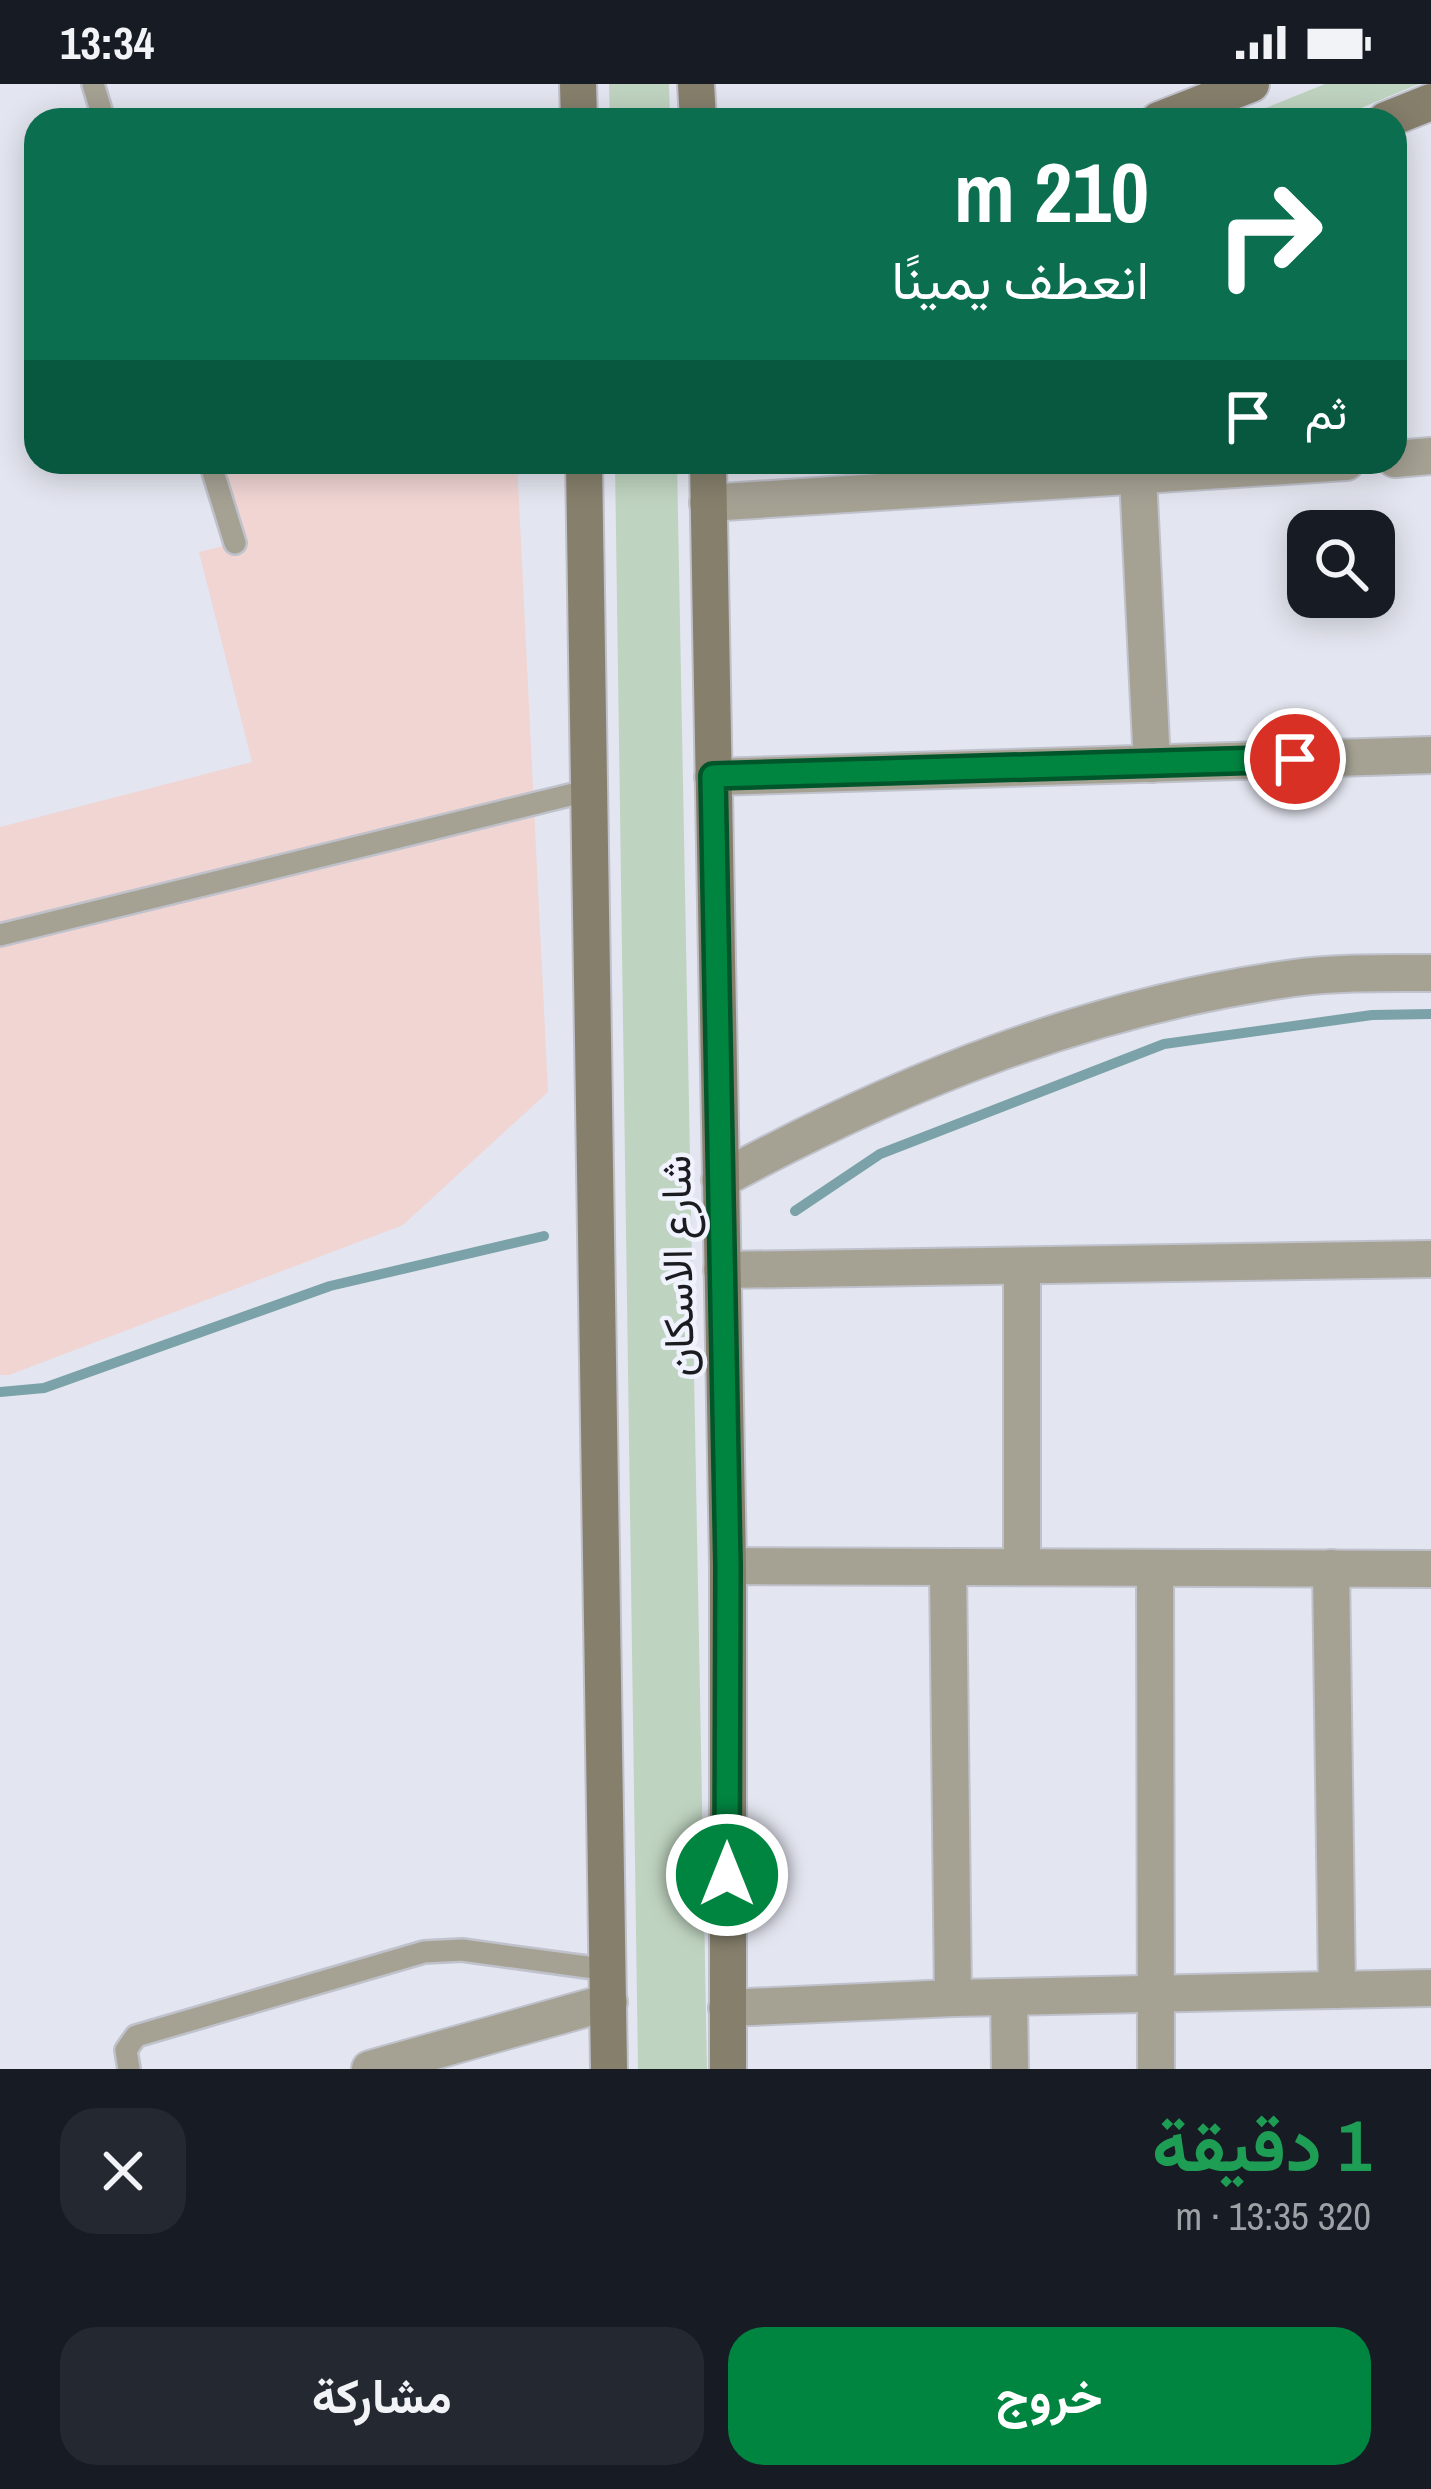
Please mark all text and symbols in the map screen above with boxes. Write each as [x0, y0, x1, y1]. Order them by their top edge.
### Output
text: 13:34 [60, 12, 154, 73]
text: 210 m [954, 135, 1149, 248]
icon: right [1191, 156, 1347, 312]
text: انعطف يمينًا [892, 243, 1149, 316]
text: ثم [1305, 382, 1347, 443]
icon: arrive [1215, 384, 1281, 450]
map controls [1287, 510, 1395, 618]
button: search [1287, 510, 1395, 618]
pin [1244, 708, 1346, 810]
icon: arrive [1262, 726, 1328, 792]
street label: شارع الاسكان [647, 1155, 708, 1377]
position arrow [664, 1812, 790, 1938]
text: 1 دقيقة [1152, 2096, 1371, 2193]
button: close [60, 2108, 186, 2234]
text: 320 m · 13:35 [1175, 2190, 1371, 2242]
button: مشاركة [60, 2327, 704, 2465]
button: خروج [728, 2327, 1371, 2465]

